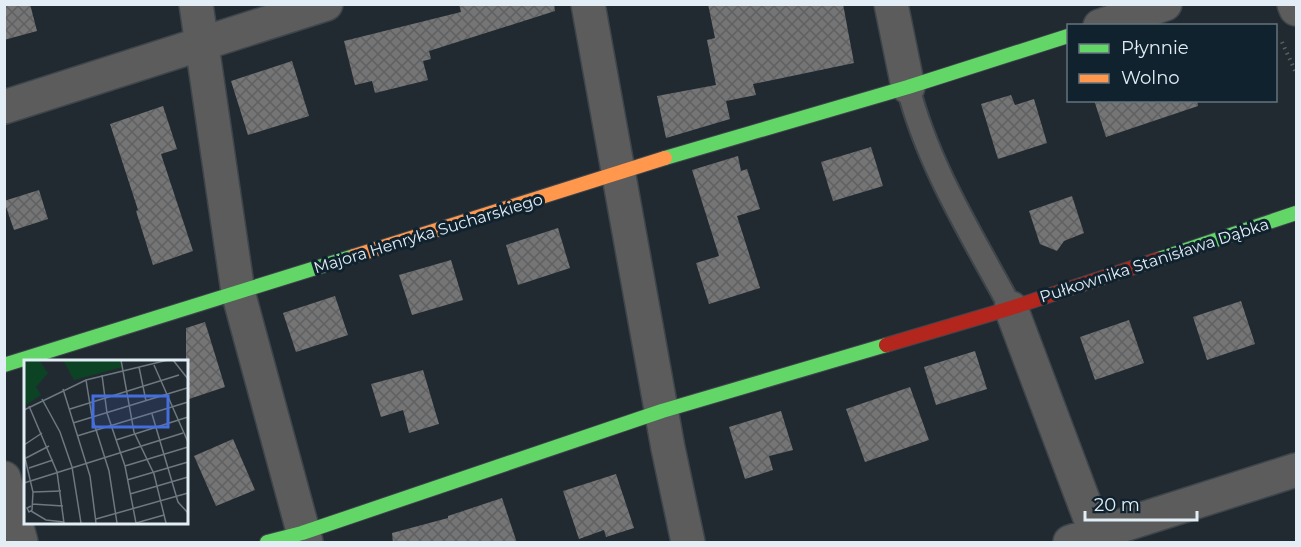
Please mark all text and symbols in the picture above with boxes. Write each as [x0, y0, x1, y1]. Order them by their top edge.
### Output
legend [1067, 24, 1277, 102]
text: Płynnie [1121, 37, 1189, 59]
text: Wolno [1121, 67, 1180, 89]
street label: Majora Henryka Sucharskiego [311, 190, 545, 277]
street label: Pułkownika Stanisława Dąbka [1037, 214, 1271, 307]
inset map [24, 360, 188, 523]
scale bar [1085, 484, 1198, 522]
text: 20 m [1094, 494, 1140, 516]

